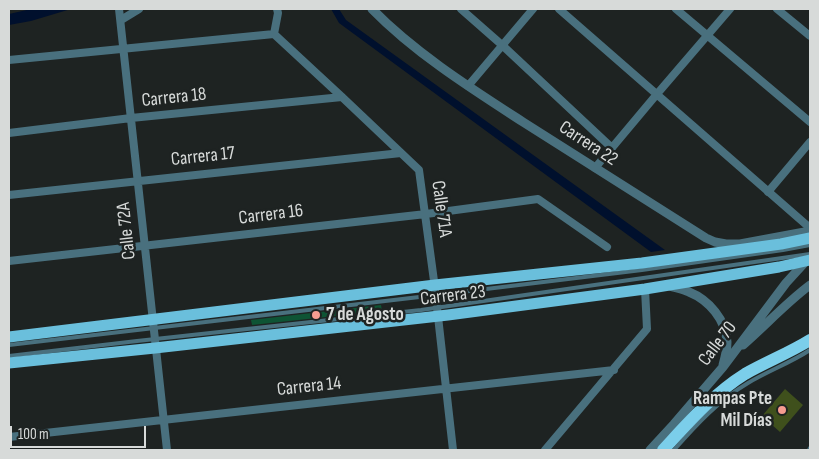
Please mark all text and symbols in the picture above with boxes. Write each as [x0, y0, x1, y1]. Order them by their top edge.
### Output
street label: Carrera 18 [141, 83, 207, 113]
street label: Carrera 22 [554, 117, 622, 171]
street label: Carrera 17 [170, 142, 236, 172]
street label: Calle 71A [426, 179, 456, 239]
street label: Carrera 16 [237, 200, 305, 230]
street label: Calle 72A [113, 201, 141, 261]
street label: Carrera 23 [419, 281, 487, 311]
place label: 7 de Agosto [326, 304, 404, 326]
marker: 7 de Agosto [310, 309, 322, 321]
street label: Calle 70 [694, 317, 742, 371]
street label: Carrera 14 [276, 372, 342, 402]
place label: Rampas Pte Mil Días [693, 388, 772, 432]
marker: Rampas Pte Mil Días [776, 404, 788, 416]
scale bar [12, 416, 149, 448]
text: 100 m [18, 425, 49, 444]

